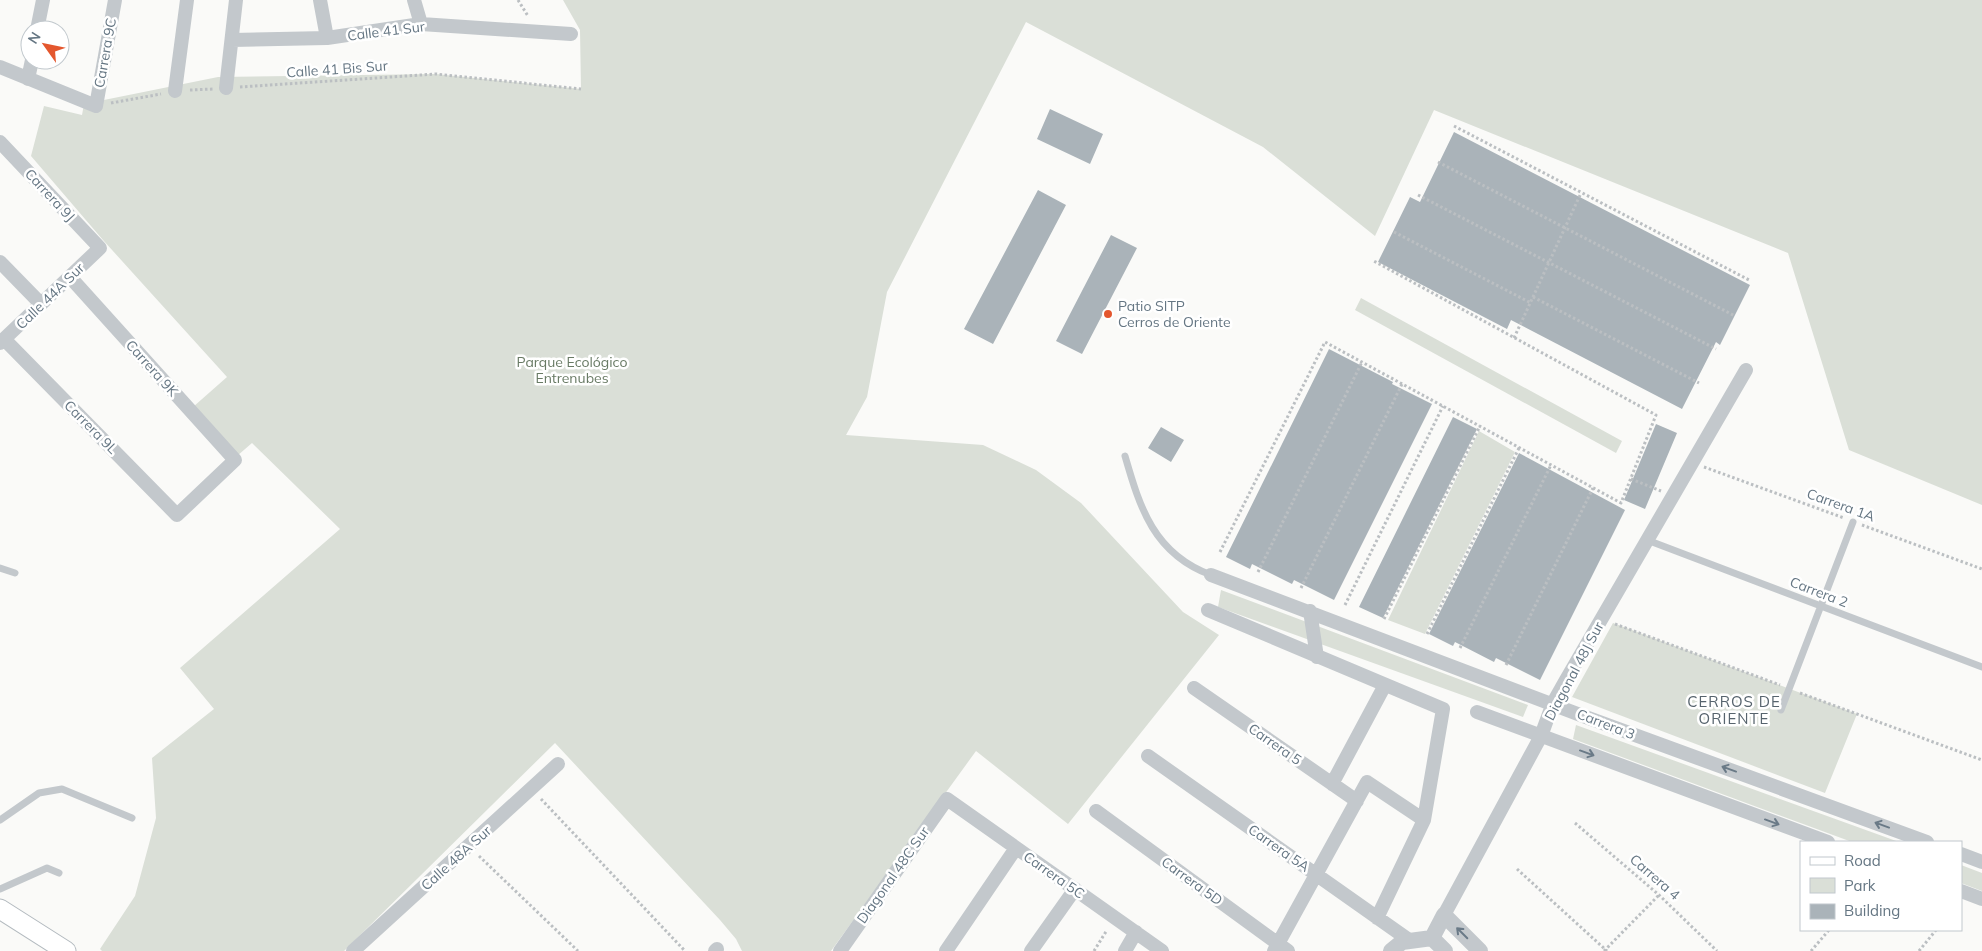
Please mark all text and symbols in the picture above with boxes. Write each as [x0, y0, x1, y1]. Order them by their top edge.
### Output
street label: Carrera 9C [90, 17, 120, 89]
street label: Calle 41 Sur [346, 17, 427, 45]
north arrow [20, 20, 70, 70]
text: N [24, 29, 45, 47]
street label: Calle 41 Bis Sur [286, 56, 389, 82]
street label: Carrera 9J [21, 165, 79, 225]
street label: Calle 44A Sur [12, 258, 89, 333]
place label: Patio SITP Cerros de Oriente [1118, 297, 1231, 331]
marker: Patio SITP Cerros de Oriente [1102, 308, 1114, 320]
street label: Carrera 9K [122, 336, 183, 401]
park label: Parque Ecológico Entrenubes [517, 353, 627, 387]
street label: Carrera 9L [60, 396, 122, 458]
street label: Carrera 1A [1804, 484, 1878, 526]
street label: Carrera 2 [1787, 573, 1851, 611]
street label: Diagonal 48J Sur [1540, 618, 1608, 723]
district label: CERROS DE ORIENTE [1687, 692, 1781, 728]
street label: Carrera 3 [1574, 705, 1638, 743]
street label: Carrera 5 [1245, 719, 1305, 769]
one-way arrow [1579, 749, 1594, 758]
one-way arrow [1722, 764, 1737, 773]
one-way arrow [1764, 818, 1779, 827]
street label: Carrera 5A [1245, 820, 1314, 876]
one-way arrow [1875, 820, 1890, 829]
street label: Calle 48A Sur [417, 821, 496, 894]
street label: Diagonal 48C Sur [853, 822, 934, 927]
legend [1800, 841, 1962, 931]
street label: Carrera 5C [1020, 847, 1088, 903]
street label: Carrera 4 [1626, 850, 1684, 904]
text: Road [1844, 851, 1881, 870]
street label: Carrera 5D [1158, 853, 1226, 909]
text: Park [1844, 876, 1876, 895]
text: Building [1844, 901, 1900, 920]
one-way arrow [1456, 927, 1468, 939]

